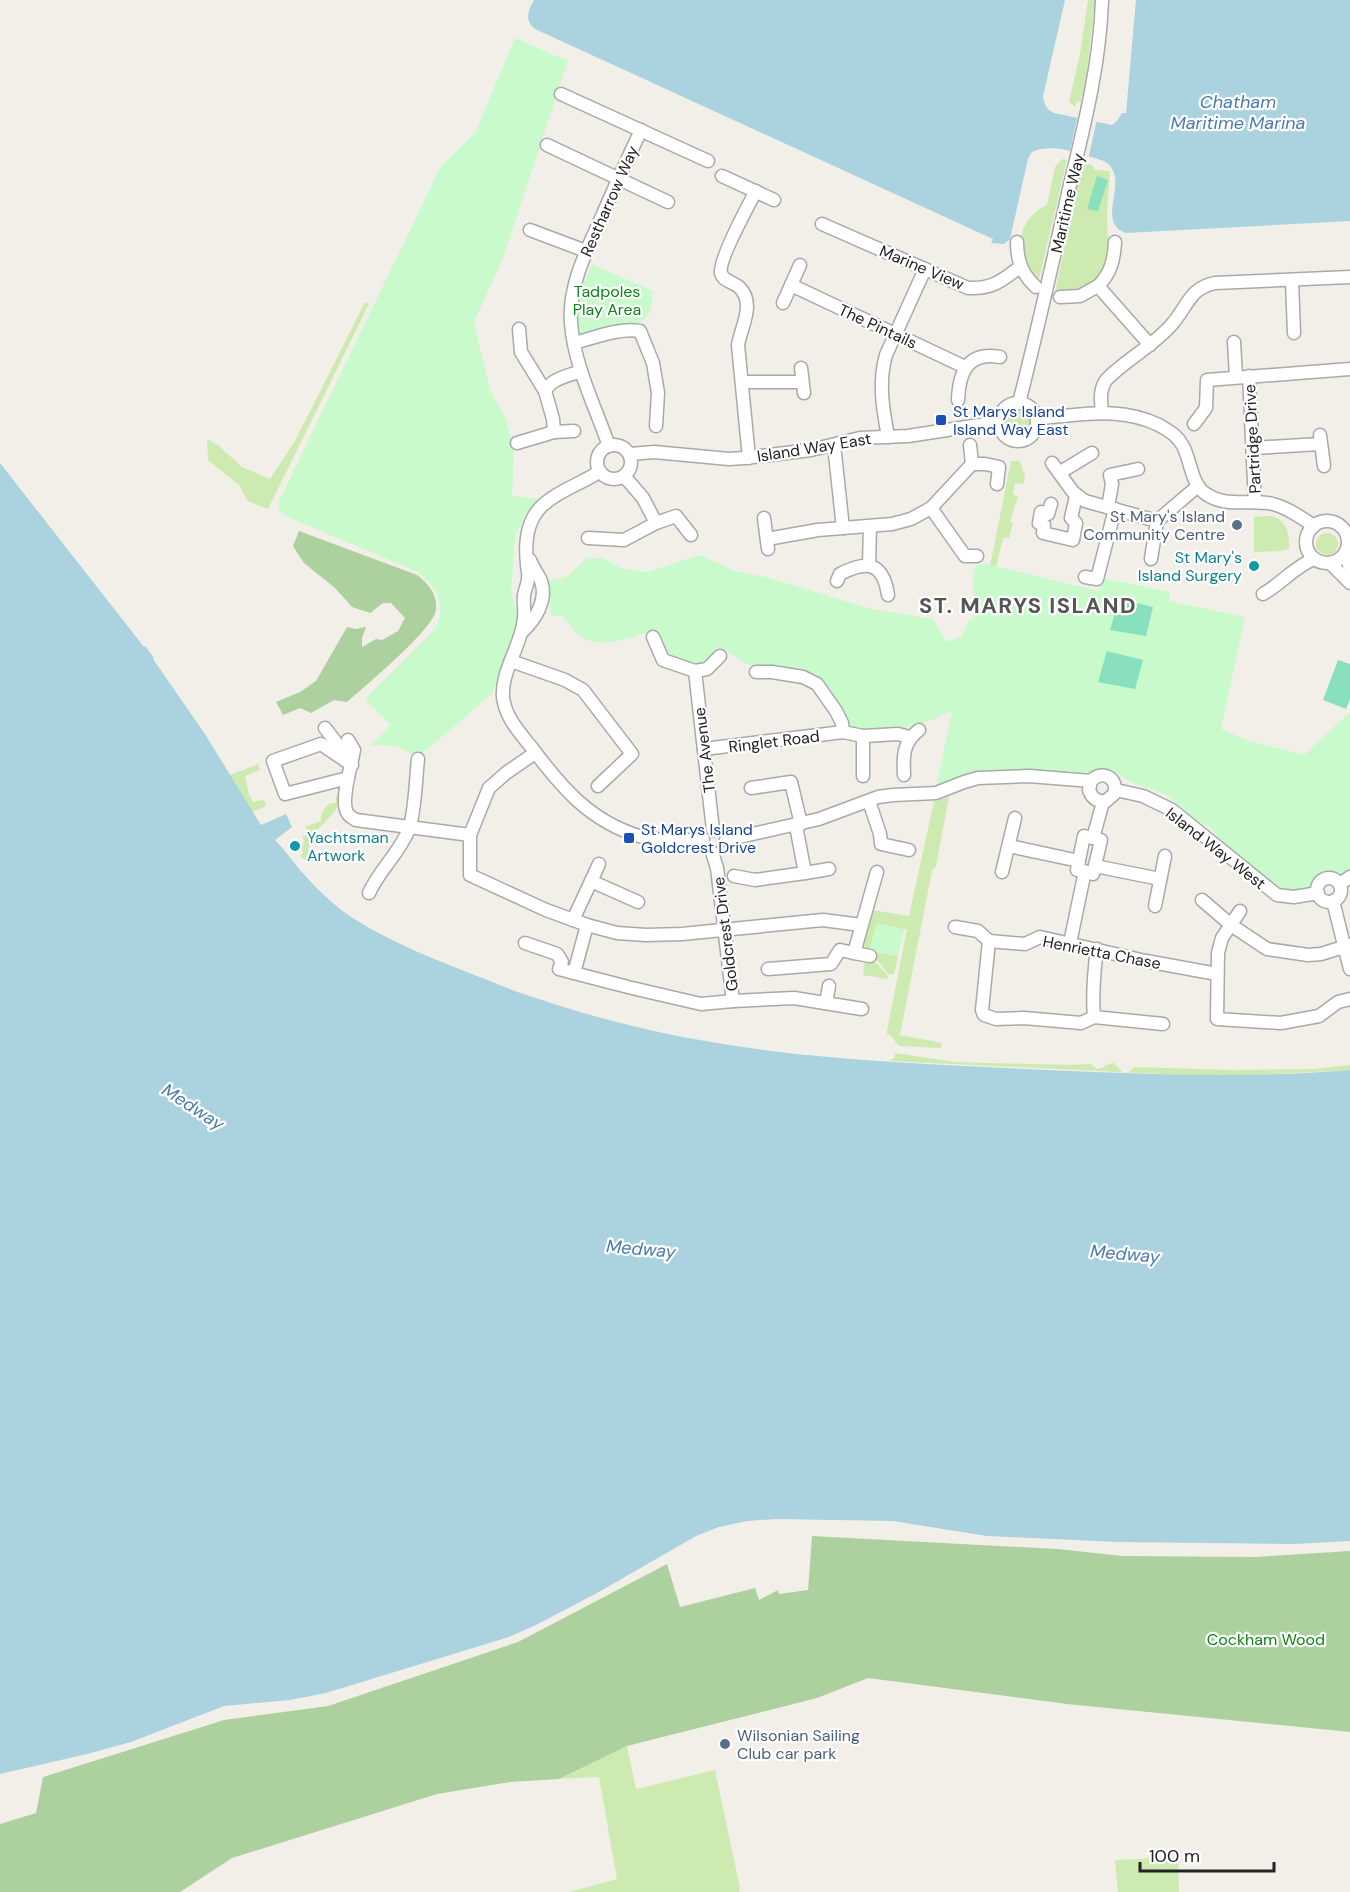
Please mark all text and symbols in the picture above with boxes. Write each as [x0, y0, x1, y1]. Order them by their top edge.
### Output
water label: Chatham Maritime Marina [1171, 90, 1306, 135]
street label: Restharrow Way [576, 142, 643, 260]
street label: Maritime Way [1046, 151, 1089, 255]
street label: Marine View [876, 240, 967, 295]
park label: Tadpoles Play Area [573, 281, 641, 320]
street label: The Pintails [835, 299, 920, 354]
street label: Partridge Drive [1239, 384, 1266, 494]
place label: St Marys Island Island Way East [953, 401, 1069, 440]
marker: St Marys Island Island Way East [934, 413, 948, 427]
street label: Island Way East [755, 428, 873, 467]
place label: St Mary's Island Community Centre [1083, 506, 1225, 545]
marker: St Mary's Island Community Centre [1230, 518, 1244, 532]
place label: St Mary's Island Surgery [1138, 547, 1242, 586]
marker: St Mary's Island Surgery [1247, 559, 1261, 573]
district label: ST. MARYS ISLAND [919, 591, 1137, 620]
street label: The Avenue [689, 706, 720, 794]
street label: Ringlet Road [727, 725, 821, 758]
street label: Island Way West [1161, 803, 1270, 894]
place label: St Marys Island Goldcrest Drive [641, 819, 756, 858]
place label: Yachtsman Artwork [307, 827, 389, 866]
marker: St Marys Island Goldcrest Drive [622, 831, 636, 845]
marker: Yachtsman Artwork [288, 839, 302, 853]
street label: Goldcrest Drive [708, 876, 743, 992]
street label: Henrietta Chase [1041, 931, 1163, 974]
water label: Medway [157, 1078, 230, 1137]
water label: Medway [605, 1234, 678, 1264]
water label: Medway [1089, 1239, 1162, 1269]
park label: Cockham Wood [1207, 1629, 1325, 1650]
place label: Wilsonian Sailing Club car park [737, 1725, 860, 1764]
marker: Wilsonian Sailing Club car park [718, 1737, 732, 1751]
scale bar [1140, 1835, 1274, 1873]
text: 100 m [1149, 1844, 1200, 1868]

